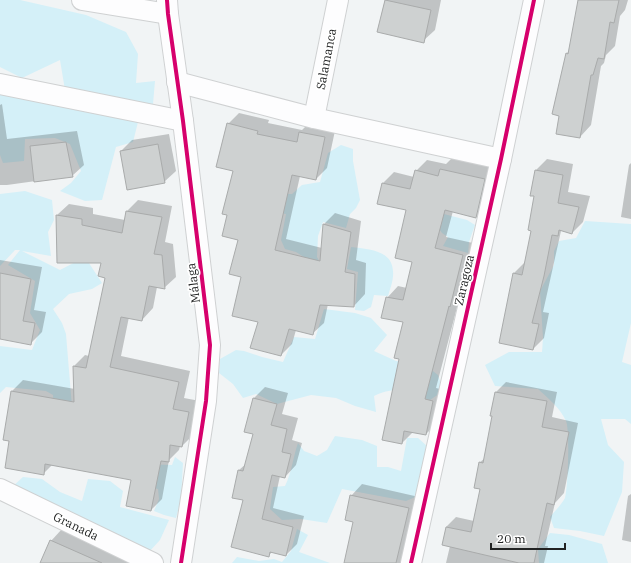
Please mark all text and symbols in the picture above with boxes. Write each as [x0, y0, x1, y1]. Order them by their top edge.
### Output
street label: Salamanca [313, 27, 339, 91]
street label: Zaragoza [451, 253, 477, 307]
street label: Málaga [183, 262, 203, 304]
street label: Granada [51, 509, 102, 544]
scale bar [491, 525, 565, 551]
text: 20 m [497, 531, 526, 546]

